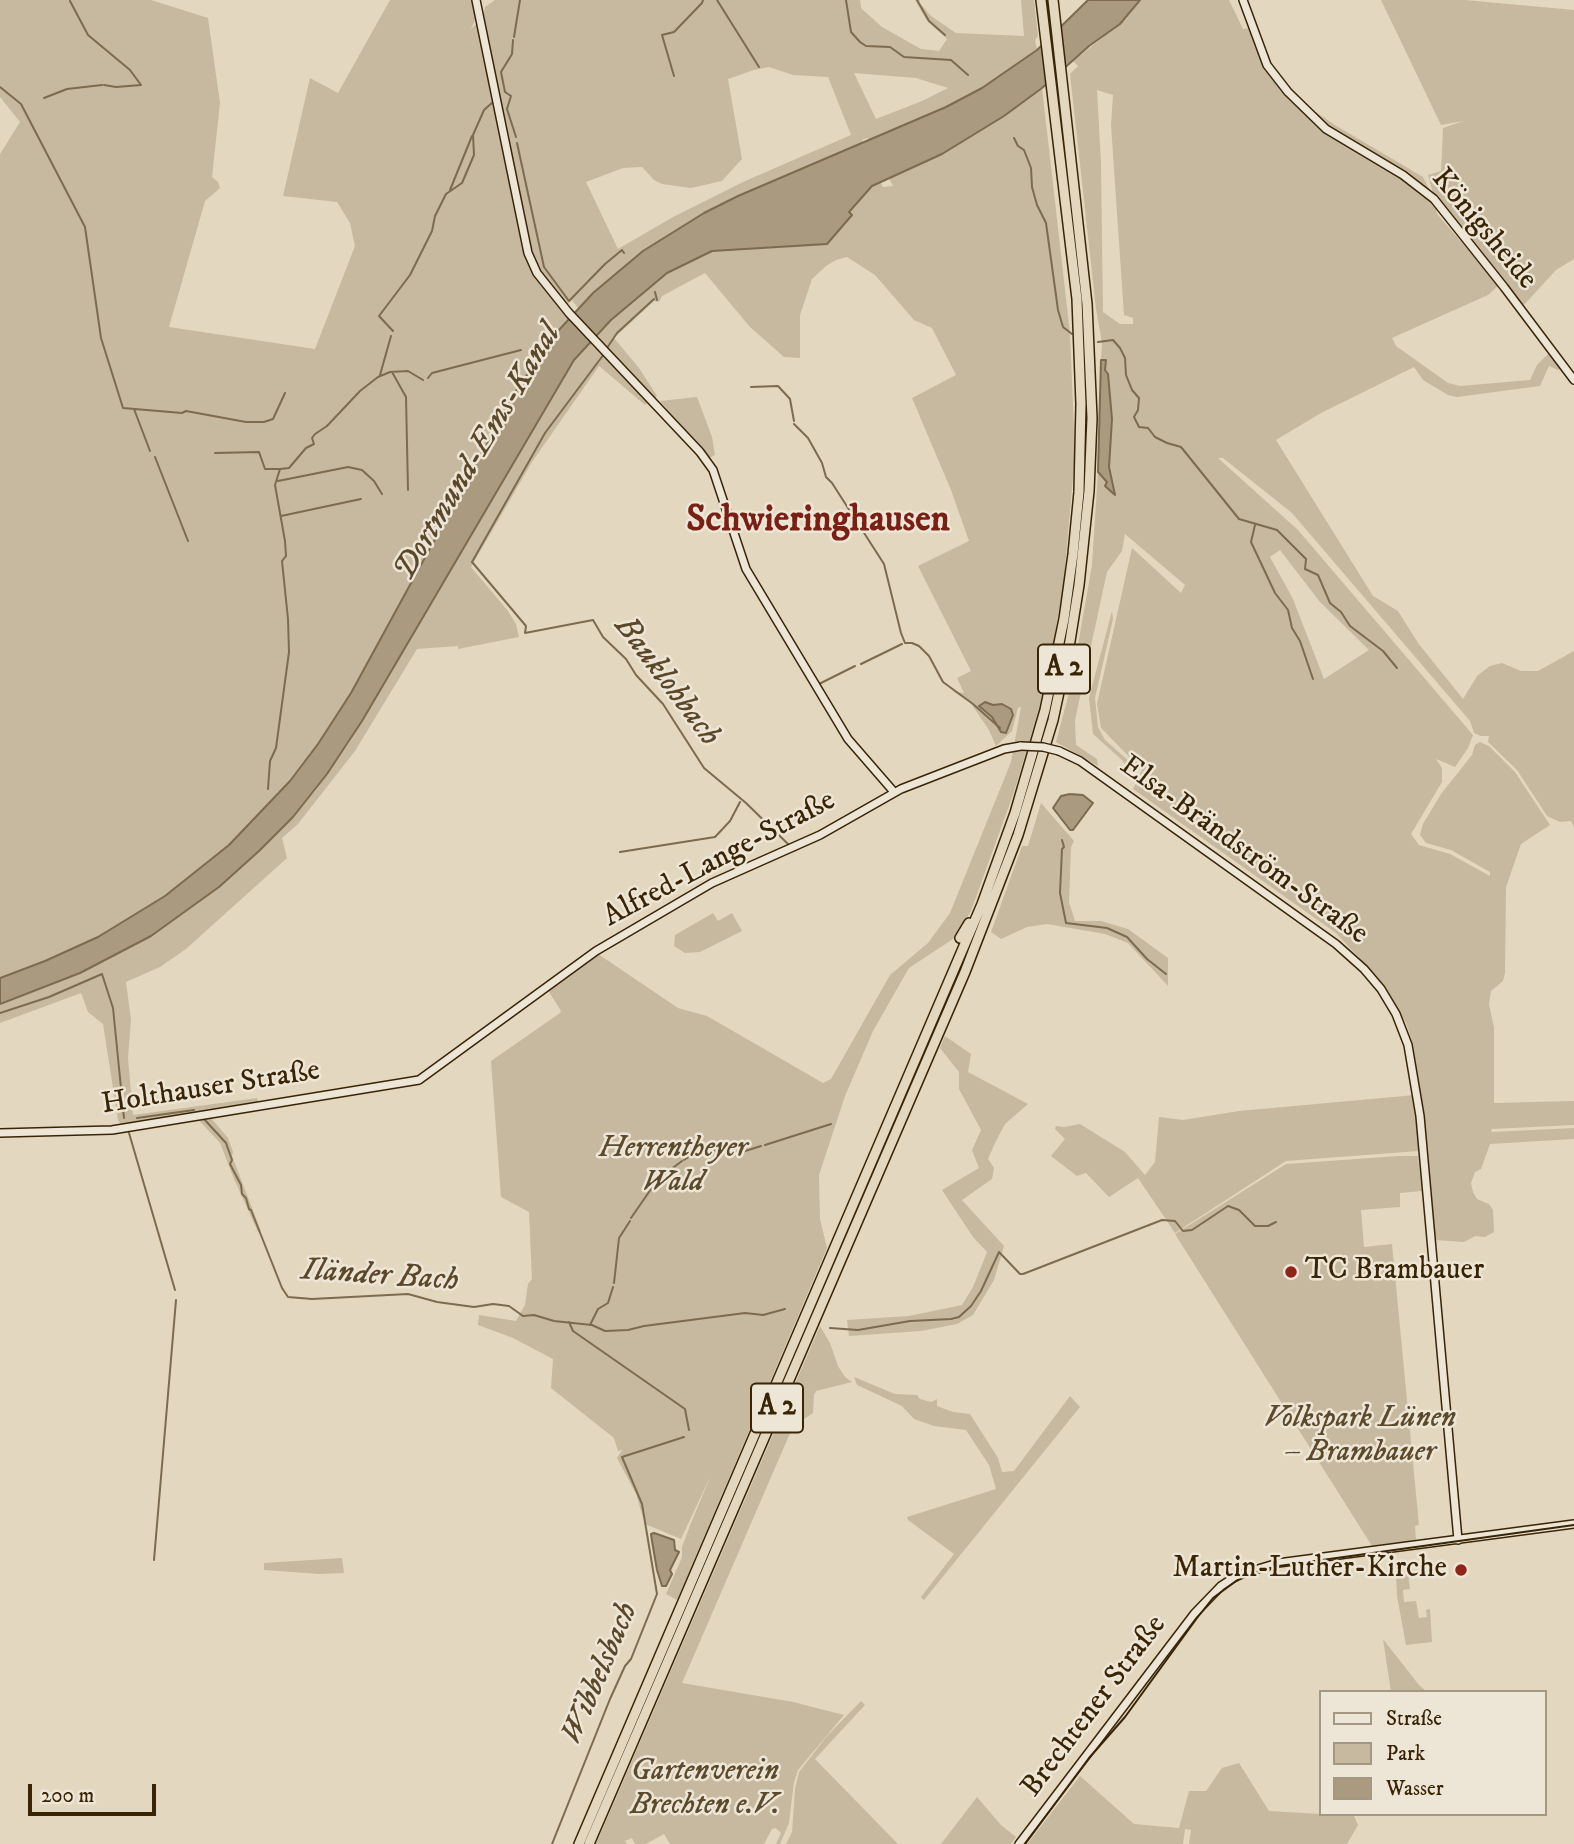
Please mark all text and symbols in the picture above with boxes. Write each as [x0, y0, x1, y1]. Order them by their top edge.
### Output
street label: Königsheide [1422, 162, 1544, 298]
water label: Dortmund-Ems-Kanal [387, 318, 571, 588]
district label: Schwieringhausen [686, 500, 950, 544]
water label: Bauklohbach [605, 609, 727, 755]
road number: A 2 [1038, 644, 1090, 694]
street label: Elsa-Brändström-Straße [1112, 749, 1374, 953]
street label: Alfred-Lange-Straße [598, 784, 842, 936]
street label: Holthauser Straße [99, 1054, 323, 1124]
park label: Herrentheyer Wald [599, 1132, 747, 1202]
water label: Iländer Bach [300, 1252, 460, 1302]
place label: TC Brambauer [1305, 1254, 1484, 1290]
marker: TC Brambauer [1283, 1264, 1299, 1280]
road number: A 2 [751, 1384, 803, 1432]
park label: Volkspark Lünen – Brambauer [1264, 1402, 1456, 1472]
place label: Martin-Luther-Kirche [1173, 1552, 1447, 1588]
marker: Martin-Luther-Kirche [1453, 1562, 1469, 1578]
water label: Wibbelsbach [554, 1597, 648, 1751]
street label: Brechtener Straße [1015, 1609, 1175, 1805]
legend [1318, 1690, 1546, 1816]
text: Straße [1386, 1706, 1442, 1732]
text: Park [1386, 1741, 1425, 1767]
park label: Gartenverein Brechten e.V. [630, 1755, 780, 1826]
scale bar [32, 1770, 159, 1814]
text: Wasser [1386, 1776, 1443, 1802]
text: 200 m [41, 1783, 94, 1809]

